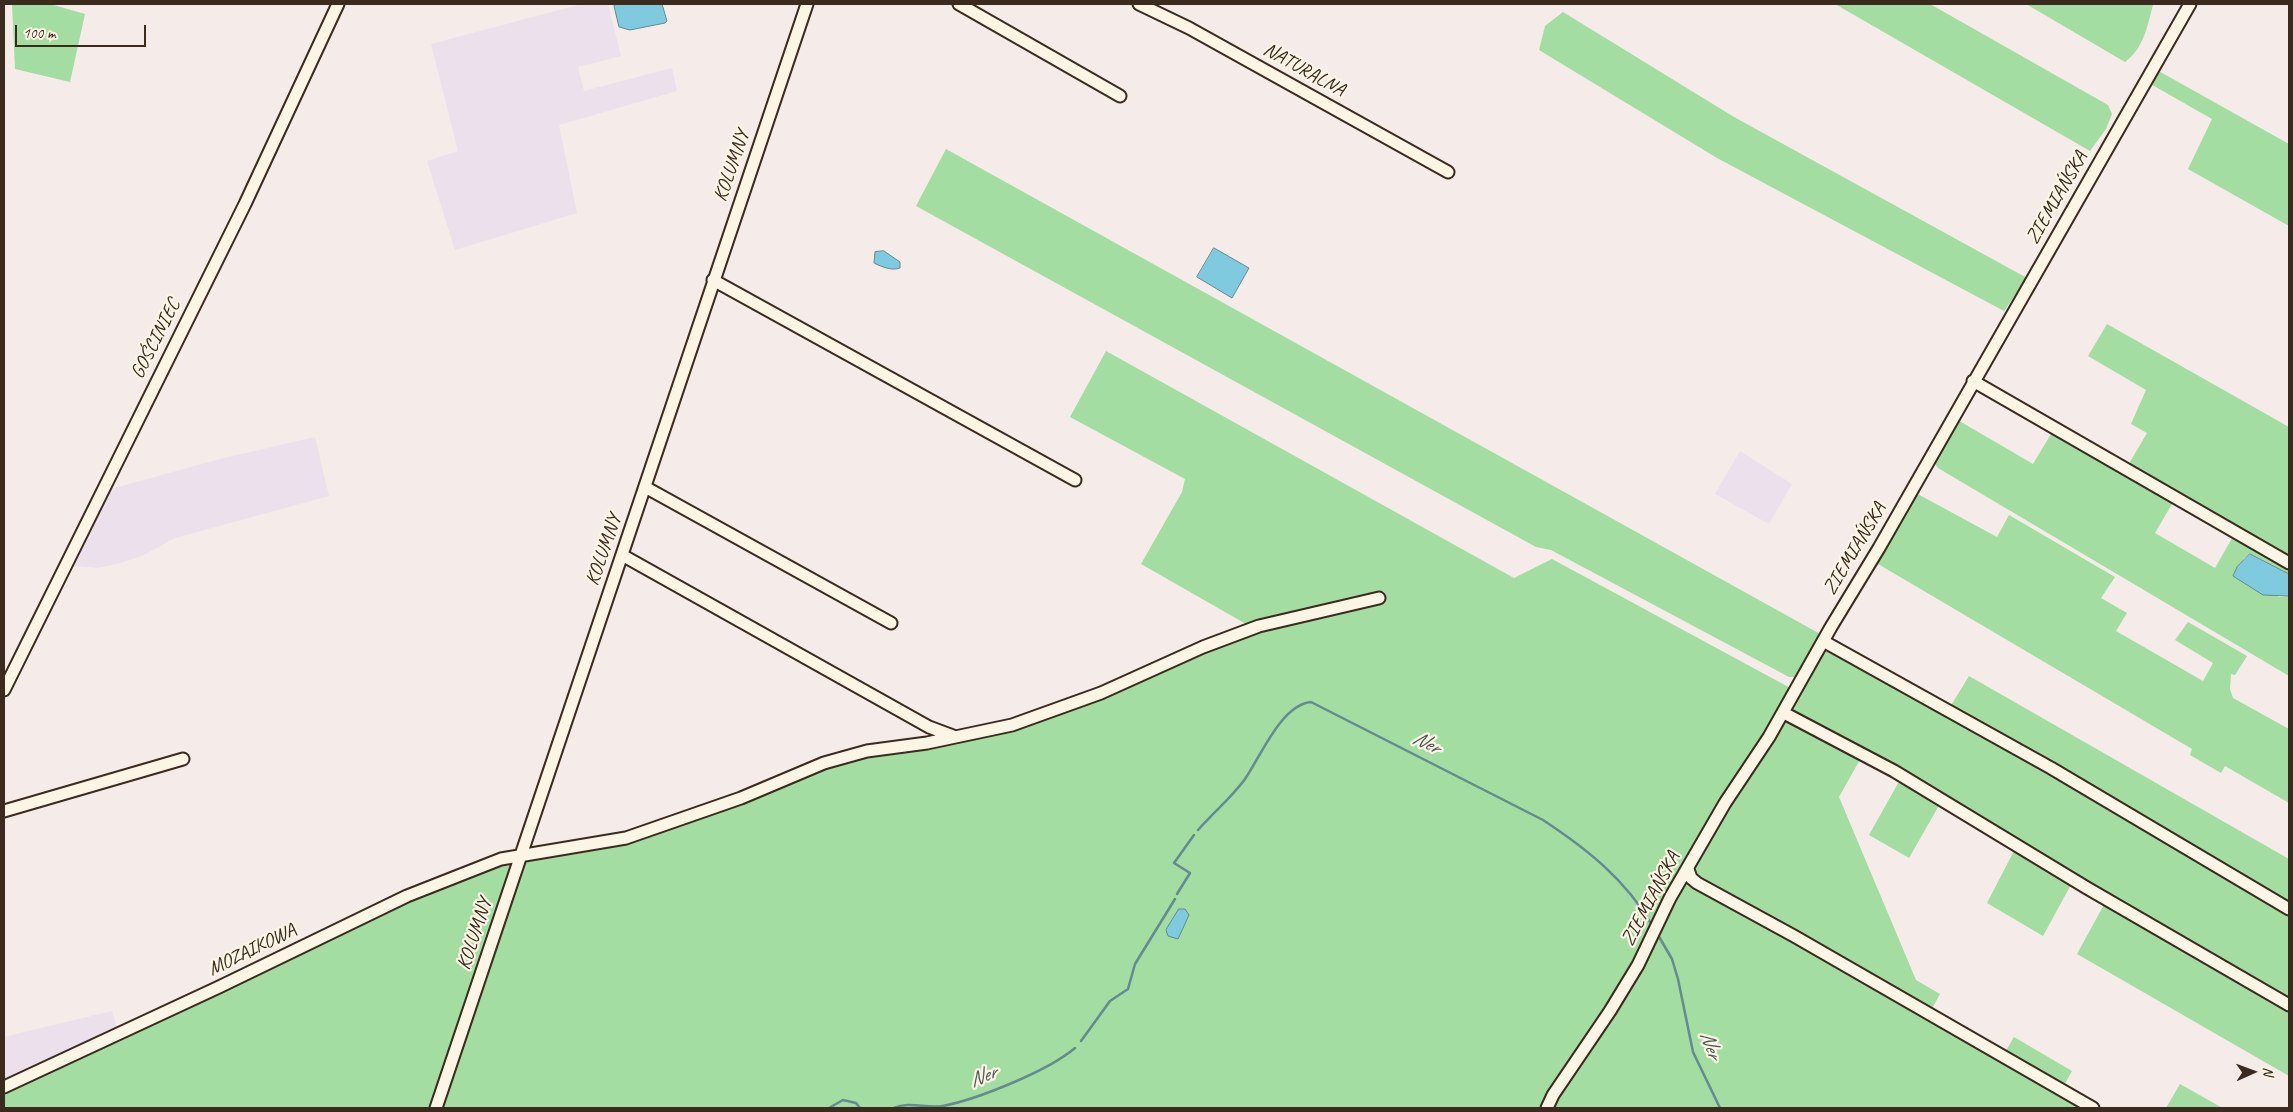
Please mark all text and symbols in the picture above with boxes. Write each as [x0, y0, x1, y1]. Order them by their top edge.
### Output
scale bar [18, 15, 149, 47]
text: 100 m [23, 24, 55, 43]
street label: NATURALNA [1259, 38, 1349, 102]
street label: KOLUMNY [709, 127, 755, 205]
street label: ZIEMIAŃSKA [2021, 148, 2093, 248]
street label: GOŚCINIEC [126, 295, 186, 383]
street label: ZIEMIAŃSKA [1818, 499, 1892, 599]
street label: KOLUMNY [581, 511, 627, 589]
water label: Ner [1408, 726, 1444, 760]
street label: ZIEMIAŃSKA [1616, 848, 1686, 950]
street label: KOLUMNY [452, 895, 498, 973]
street label: MOZAIKOWA [204, 918, 300, 982]
water label: Ner [1694, 1028, 1726, 1062]
north arrow [2228, 1047, 2278, 1097]
water label: Ner [966, 1060, 1000, 1094]
text: N [2260, 1067, 2277, 1076]

